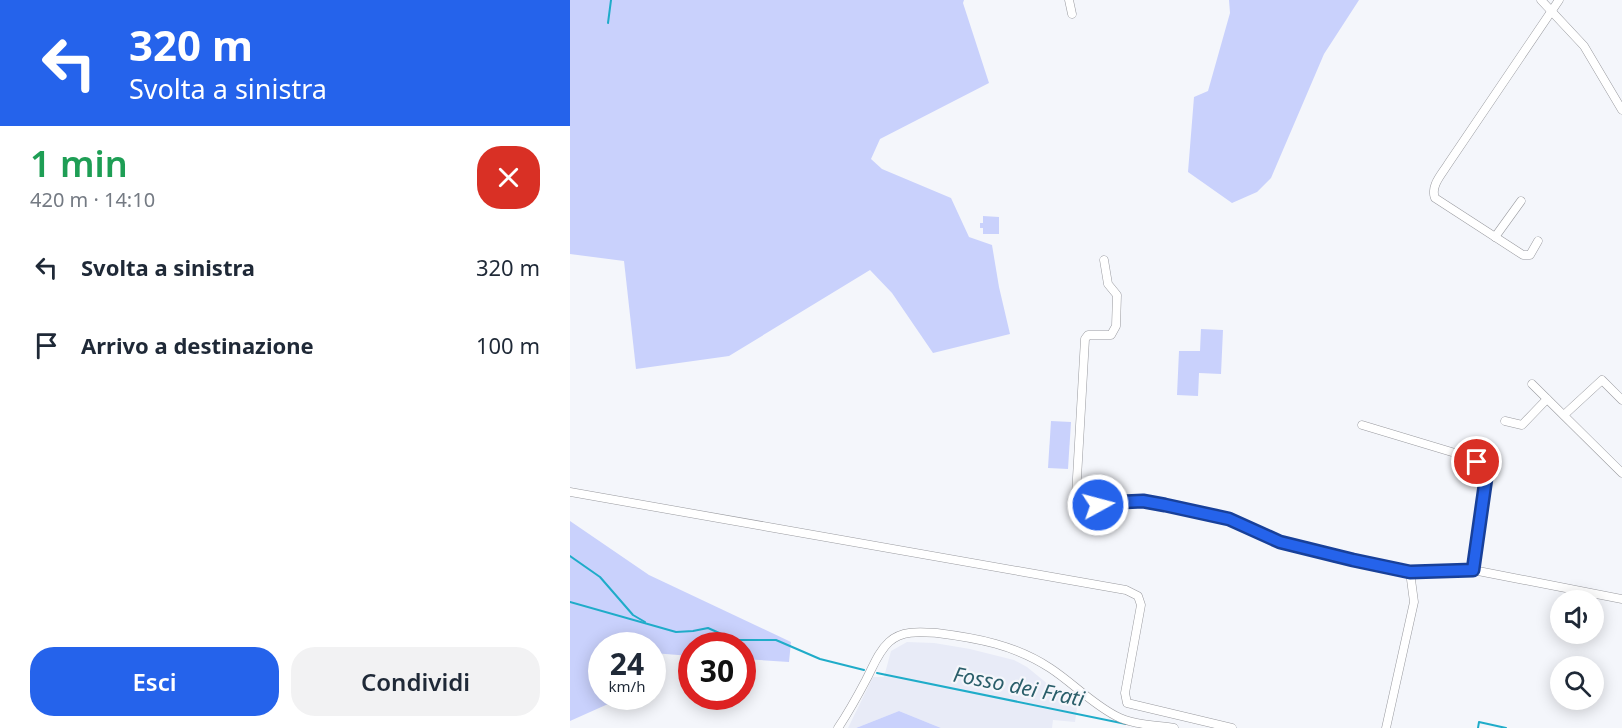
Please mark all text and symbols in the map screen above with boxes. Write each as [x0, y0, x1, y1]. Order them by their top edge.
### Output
text: 320 m [129, 16, 253, 73]
icon: left [30, 24, 108, 102]
text: Svolta a sinistra [129, 70, 327, 107]
text: 1 min [30, 139, 128, 188]
button: close [477, 146, 540, 209]
text: 420 m · 14:10 [30, 186, 155, 213]
icon: left [30, 251, 63, 284]
text: Svolta a sinistra [81, 252, 255, 282]
text: 320 m [476, 252, 540, 282]
icon: arrive [30, 329, 63, 362]
text: Arrivo a destinazione [81, 330, 314, 360]
text: 100 m [476, 330, 540, 360]
pin [1451, 436, 1502, 487]
icon: arrive [1460, 445, 1493, 478]
position arrow [1066, 473, 1130, 537]
map controls [1550, 590, 1604, 710]
button: sound [1550, 590, 1604, 644]
speed limit sign: 30 [678, 632, 756, 710]
text: 24 [610, 643, 644, 684]
button: Esci [30, 647, 279, 716]
button: Condividi [291, 647, 540, 716]
button: search [1550, 656, 1604, 710]
water label: Fosso dei Frati [951, 660, 1088, 713]
text: km/h [609, 676, 645, 696]

